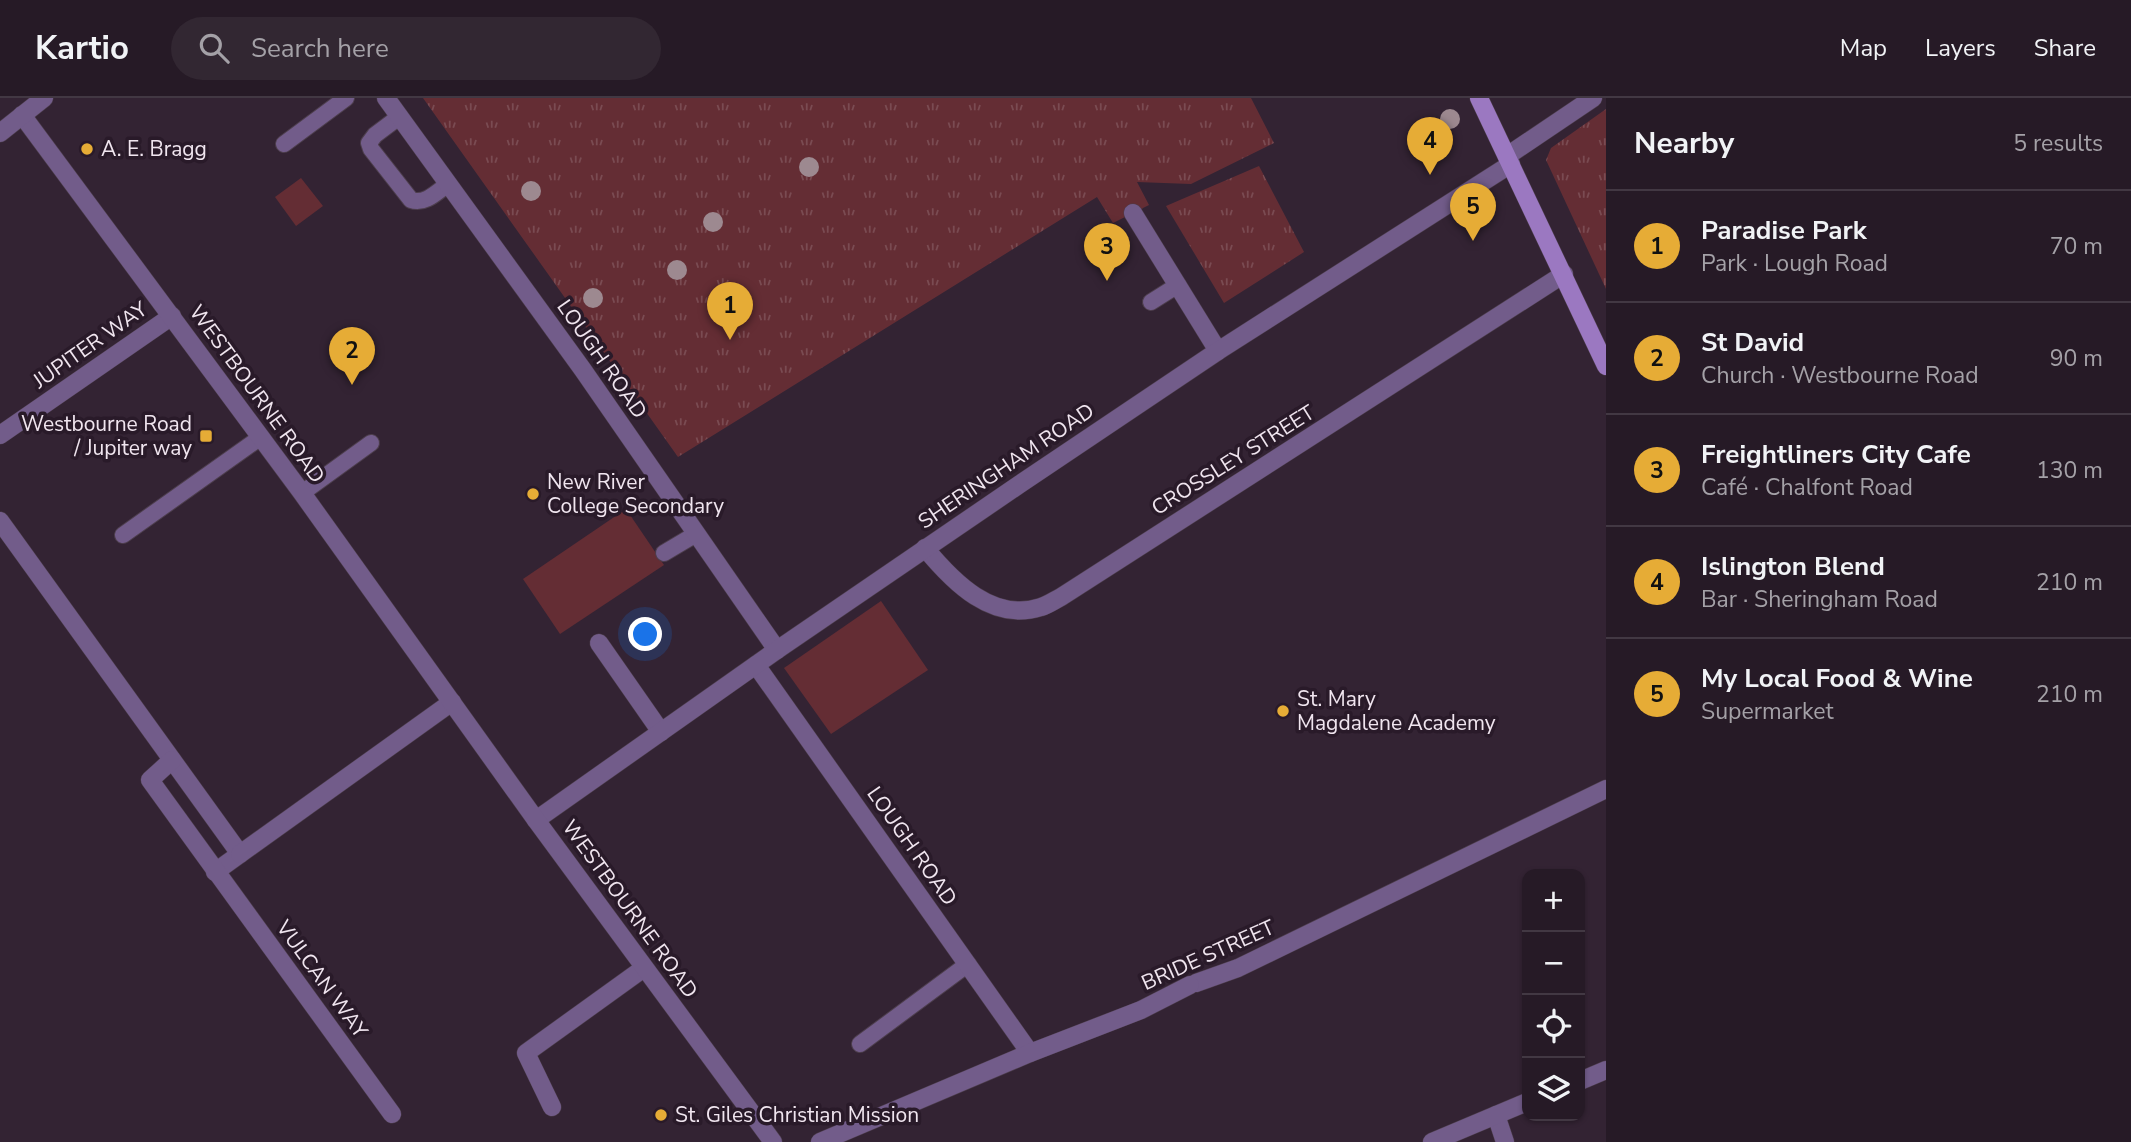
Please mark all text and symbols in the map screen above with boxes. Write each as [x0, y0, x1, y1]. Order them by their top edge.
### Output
search box [171, 17, 661, 80]
text: Kartio [35, 26, 129, 71]
icon: search [195, 29, 233, 67]
text: Search here [251, 31, 389, 66]
text: Map [1840, 32, 1887, 64]
text: Layers [1925, 32, 1996, 64]
text: Share [2034, 32, 2096, 64]
pin: 4 [1407, 117, 1453, 175]
text: Nearby [1634, 123, 1734, 164]
text: 5 results [2013, 128, 2103, 159]
place label: A. E. Bragg [101, 135, 207, 163]
marker: A. E. Bragg [79, 141, 95, 157]
pin: 5 [1450, 183, 1496, 241]
text: Paradise Park [1701, 213, 1867, 248]
pin: 3 [1084, 223, 1130, 281]
text: 1 [1650, 231, 1664, 262]
text: 70 m [2050, 231, 2103, 262]
text: Park · Lough Road [1701, 248, 1888, 279]
pin: 1 [707, 282, 753, 340]
street label: LOUGH ROAD [551, 294, 653, 424]
street label: JUPITER WAY [26, 295, 153, 395]
street label: WESTBOURNE ROAD [183, 299, 331, 489]
text: St David [1701, 325, 1804, 360]
pin: 2 [329, 327, 375, 385]
text: 2 [1650, 343, 1664, 374]
text: 90 m [2050, 343, 2103, 374]
text: Church · Westbourne Road [1701, 360, 1979, 391]
street label: SHERINGHAM ROAD [912, 397, 1100, 535]
street label: CROSSLEY STREET [1146, 398, 1320, 522]
place label: Westbourne Road / Jupiter way [21, 410, 192, 462]
marker: Westbourne Road / Jupiter way [198, 428, 214, 444]
text: Freightliners City Cafe [1701, 437, 1971, 472]
text: 3 [1650, 455, 1664, 486]
text: 130 m [2036, 455, 2103, 486]
place label: New River College Secondary [547, 468, 724, 520]
text: Café · Chalfont Road [1701, 472, 1913, 503]
marker: New River College Secondary [525, 486, 541, 502]
text: Islington Blend [1701, 549, 1885, 584]
text: 4 [1650, 567, 1664, 598]
text: 210 m [2036, 567, 2103, 598]
text: Bar · Sheringham Road [1701, 584, 1938, 615]
your location [628, 617, 662, 651]
text: My Local Food & Wine [1701, 661, 1973, 696]
text: 5 [1650, 679, 1664, 710]
text: 210 m [2036, 679, 2103, 710]
place label: St. Mary Magdalene Academy [1297, 685, 1496, 737]
text: Supermarket [1701, 696, 1834, 727]
marker: St. Mary Magdalene Academy [1275, 703, 1291, 719]
street label: LOUGH ROAD [861, 781, 963, 911]
street label: WESTBOURNE ROAD [556, 814, 704, 1004]
map controls [1522, 869, 1585, 1121]
button: + [1522, 869, 1585, 932]
street label: BRIDE STREET [1137, 913, 1279, 997]
street label: VULCAN WAY [269, 914, 374, 1044]
button: − [1522, 932, 1585, 995]
button: locate [1522, 995, 1585, 1058]
button: layers [1522, 1058, 1585, 1121]
place label: St. Giles Christian Mission [675, 1101, 919, 1129]
marker: St. Giles Christian Mission [653, 1107, 669, 1123]

